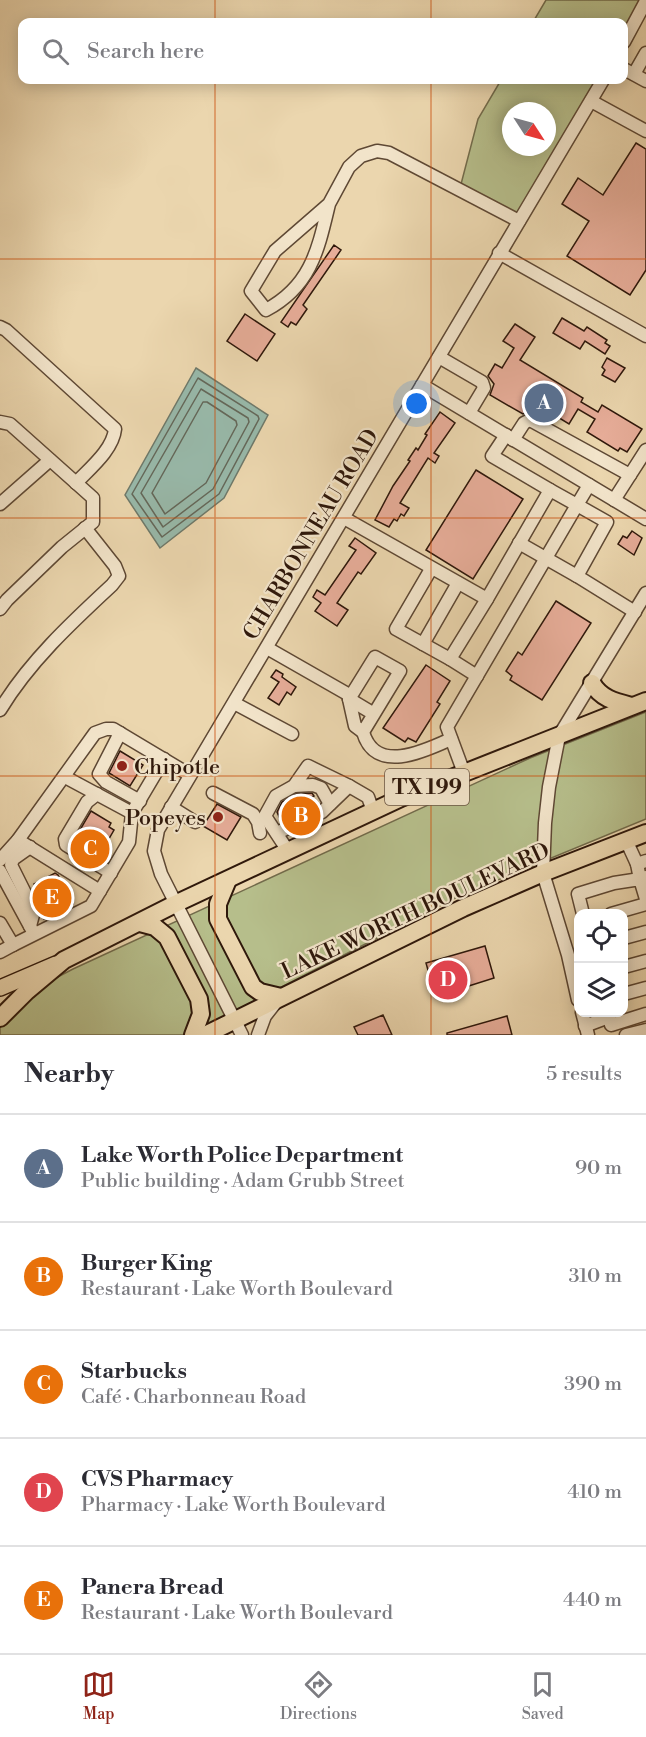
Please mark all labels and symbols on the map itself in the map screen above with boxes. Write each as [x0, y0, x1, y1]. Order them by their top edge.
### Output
north arrow [502, 102, 556, 156]
pin: A [524, 380, 564, 426]
your location [402, 389, 431, 418]
street label: CHARBONNEAU ROAD [238, 424, 385, 645]
place label: Chipotle [134, 754, 220, 781]
marker: Chipotle [115, 759, 129, 773]
road number: TX 199 [385, 769, 469, 805]
pin: B [282, 794, 320, 838]
place label: Popeyes [125, 805, 206, 832]
marker: Popeyes [211, 810, 225, 824]
pin: C [70, 826, 110, 872]
street label: LAKE WORTH BOULEVARD [277, 836, 553, 984]
pin: E [32, 876, 72, 920]
pin: D [428, 958, 468, 1002]

